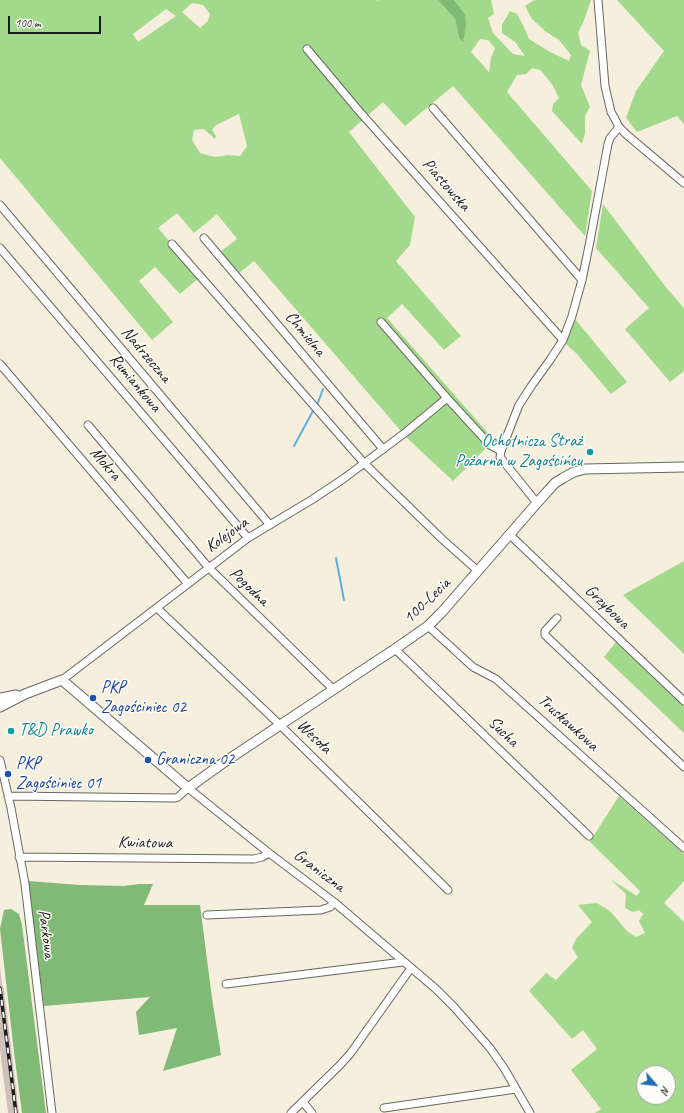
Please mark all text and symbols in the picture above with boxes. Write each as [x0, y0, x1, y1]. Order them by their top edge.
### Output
scale bar [10, 8, 103, 34]
text: 100 m [15, 15, 41, 31]
street label: Piastowska [417, 154, 475, 216]
street label: Chmielna [280, 307, 330, 361]
street label: Nadrzeczna [117, 323, 175, 387]
street label: Rumiankowa [105, 350, 165, 416]
place label: Ochotnicza Straż Pożarna w Zagościńcu [455, 432, 582, 472]
street label: Mokra [85, 443, 125, 485]
marker: Ochotnicza Straż Pożarna w Zagościńcu [585, 447, 595, 457]
street label: Kolejowa [202, 513, 252, 557]
street label: Pogodna [225, 563, 273, 611]
street label: 100-Lecia [399, 574, 455, 628]
street label: Grzybowa [580, 581, 634, 633]
place label: PKP Zagościniec 02 [101, 678, 186, 718]
street label: Truskawkowa [533, 690, 603, 756]
marker: PKP Zagościniec 02 [88, 693, 98, 703]
street label: Sucha [483, 713, 523, 751]
street label: Wesoła [292, 715, 336, 759]
place label: T&D Prawko [19, 721, 93, 741]
marker: T&D Prawko [6, 726, 16, 736]
place label: Graniczna 02 [156, 750, 234, 770]
place label: PKP Zagościniec 01 [16, 754, 101, 794]
marker: Graniczna 02 [143, 755, 153, 765]
marker: PKP Zagościniec 01 [3, 769, 13, 779]
street label: Kwiatowa [118, 832, 172, 854]
street label: Graniczna [289, 845, 349, 897]
street label: Parkowa [33, 909, 59, 959]
north arrow [636, 1065, 676, 1105]
text: N [658, 1084, 673, 1096]

